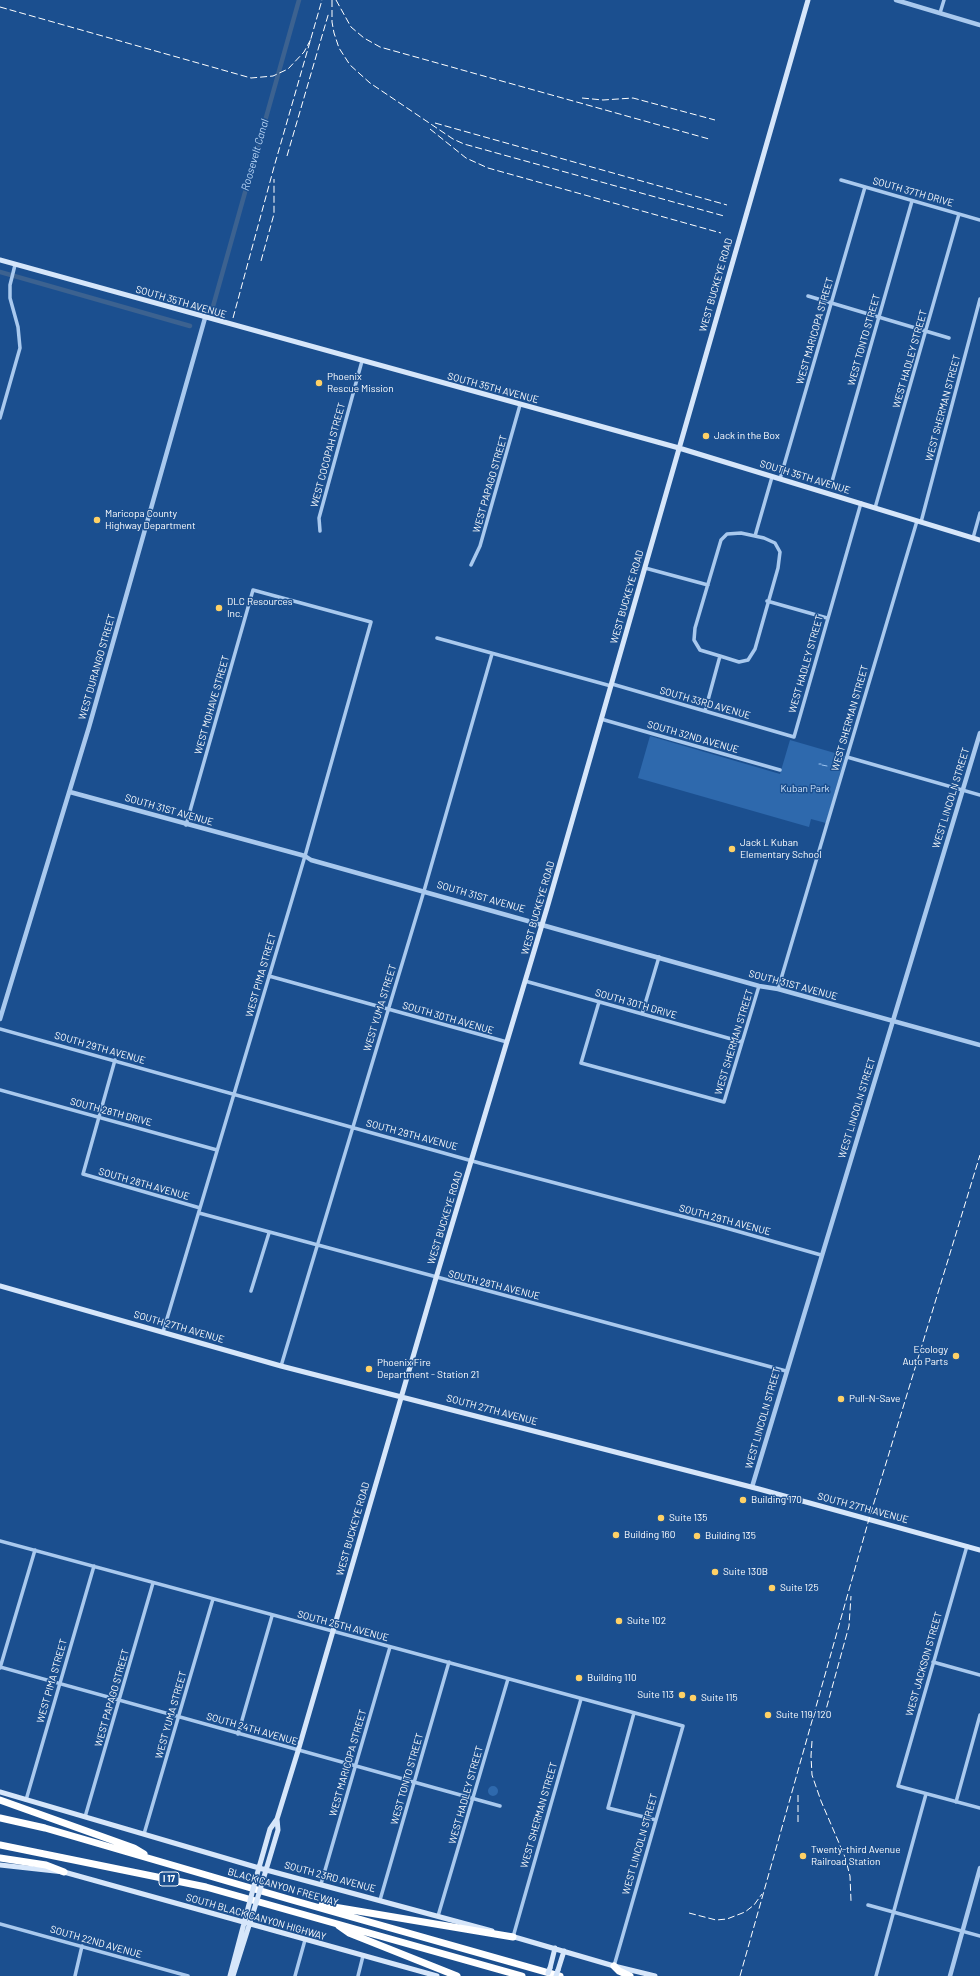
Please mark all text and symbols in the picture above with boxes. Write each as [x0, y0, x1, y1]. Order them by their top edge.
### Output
water label: Roosevelt Canal [238, 118, 272, 192]
street label: SOUTH 37TH DRIVE [871, 175, 955, 209]
street label: WEST BUCKEYE ROAD [697, 237, 735, 333]
street label: WEST MARICOPA STREET [794, 276, 836, 386]
street label: SOUTH 35TH AVENUE [134, 283, 228, 321]
street label: WEST TONTO STREET [845, 293, 883, 387]
street label: WEST HADLEY STREET [890, 309, 930, 409]
street label: WEST SHERMAN STREET [923, 353, 963, 463]
street label: SOUTH 35TH AVENUE [446, 370, 540, 406]
place label: Phoenix Rescue Mission [327, 371, 394, 394]
marker: Phoenix Rescue Mission [314, 378, 324, 388]
street label: WEST COCOPAH STREET [308, 401, 348, 509]
place label: Jack in the Box [714, 430, 780, 442]
marker: Jack in the Box [701, 431, 711, 441]
street label: WEST PAPAGO STREET [470, 434, 510, 534]
street label: SOUTH 35TH AVENUE [758, 458, 852, 496]
place label: Maricopa County Highway Department [105, 508, 196, 532]
marker: Maricopa County Highway Department [92, 515, 102, 525]
street label: WEST BUCKEYE ROAD [608, 549, 646, 645]
place label: DLC Resources Inc. [227, 596, 293, 620]
marker: DLC Resources Inc. [214, 603, 224, 613]
street label: WEST DURANGO STREET [76, 613, 118, 721]
street label: WEST HADLEY STREET [786, 614, 826, 714]
street label: WEST MOHAVE STREET [192, 654, 232, 756]
street label: WEST SHERMAN STREET [829, 664, 871, 772]
street label: SOUTH 33RD AVENUE [658, 684, 752, 722]
street label: SOUTH 32ND AVENUE [646, 718, 740, 756]
street label: WEST LINCOLN STREET [930, 746, 972, 850]
park label: Kuban Park [780, 783, 830, 795]
street label: SOUTH 31ST AVENUE [123, 792, 215, 828]
place label: Jack L Kuban Elementary School [740, 837, 821, 860]
marker: Jack L Kuban Elementary School [727, 844, 737, 854]
street label: WEST BUCKEYE ROAD [519, 860, 557, 956]
street label: SOUTH 31ST AVENUE [435, 879, 527, 915]
street label: WEST PIMA STREET [243, 932, 279, 1018]
street label: WEST YUMA STREET [361, 963, 399, 1053]
street label: SOUTH 31ST AVENUE [747, 967, 839, 1003]
street label: SOUTH 30TH DRIVE [594, 987, 678, 1021]
street label: WEST SHERMAN STREET [712, 988, 756, 1096]
street label: SOUTH 30TH AVENUE [401, 999, 495, 1037]
street label: SOUTH 29TH AVENUE [53, 1029, 147, 1067]
street label: WEST LINCOLN STREET [836, 1056, 878, 1160]
street label: SOUTH 28TH DRIVE [69, 1095, 153, 1129]
street label: SOUTH 29TH AVENUE [365, 1117, 459, 1153]
street label: SOUTH 28TH AVENUE [97, 1165, 191, 1203]
street label: WEST BUCKEYE ROAD [425, 1170, 465, 1266]
street label: SOUTH 29TH AVENUE [678, 1202, 772, 1238]
street label: SOUTH 28TH AVENUE [447, 1268, 541, 1302]
street label: SOUTH 27TH AVENUE [132, 1308, 226, 1346]
place label: Ecology Auto Parts [902, 1344, 948, 1368]
marker: Ecology Auto Parts [951, 1351, 961, 1361]
place label: Phoenix Fire Department - Station 21 [377, 1357, 479, 1380]
marker: Phoenix Fire Department - Station 21 [364, 1364, 374, 1374]
street label: WEST LINCOLN STREET [743, 1366, 783, 1470]
street label: SOUTH 27TH AVENUE [445, 1392, 539, 1428]
place label: Pull-N-Save [849, 1393, 900, 1405]
marker: Pull-N-Save [836, 1394, 846, 1404]
street label: WEST BUCKEYE ROAD [334, 1481, 372, 1577]
street label: SOUTH 27TH AVENUE [816, 1490, 910, 1526]
place label: Building 170 [751, 1494, 802, 1506]
marker: Building 170 [738, 1495, 748, 1505]
place label: Suite 135 [669, 1512, 707, 1524]
marker: Suite 135 [656, 1513, 666, 1523]
place label: Building 160 [624, 1529, 675, 1541]
marker: Building 160 [611, 1530, 621, 1540]
place label: Building 135 [705, 1530, 756, 1542]
marker: Building 135 [692, 1531, 702, 1541]
place label: Suite 130B [723, 1566, 768, 1578]
marker: Suite 130B [710, 1567, 720, 1577]
place label: Suite 125 [780, 1582, 819, 1594]
marker: Suite 125 [767, 1583, 777, 1593]
street label: SOUTH 25TH AVENUE [296, 1608, 390, 1644]
street label: WEST JACKSON STREET [903, 1611, 945, 1717]
place label: Suite 102 [627, 1615, 666, 1627]
marker: Suite 102 [614, 1616, 624, 1626]
street label: WEST PIMA STREET [34, 1638, 70, 1724]
street label: WEST PAPAGO STREET [92, 1648, 132, 1748]
street label: WEST YUMA STREET [153, 1670, 189, 1760]
place label: Building 110 [587, 1672, 637, 1684]
marker: Building 110 [574, 1673, 584, 1683]
place label: Suite 113 [637, 1689, 674, 1701]
marker: Suite 113 [677, 1690, 687, 1700]
place label: Suite 115 [701, 1692, 738, 1704]
marker: Suite 115 [688, 1693, 698, 1703]
street label: WEST MARICOPA STREET [327, 1708, 369, 1818]
place label: Suite 119/120 [776, 1709, 831, 1721]
street label: SOUTH 24TH AVENUE [205, 1710, 299, 1748]
marker: Suite 119/120 [763, 1710, 773, 1720]
street label: WEST TONTO STREET [388, 1732, 426, 1826]
street label: WEST HADLEY STREET [446, 1745, 486, 1845]
street label: WEST SHERMAN STREET [518, 1761, 560, 1869]
street label: WEST LINCOLN STREET [620, 1792, 660, 1896]
place label: Twenty-third Avenue Railroad Station [811, 1844, 900, 1868]
marker: Twenty-third Avenue Railroad Station [798, 1851, 808, 1861]
street label: SOUTH 23RD AVENUE [283, 1859, 377, 1895]
street label: BLACK CANYON FREEWAY [226, 1865, 340, 1909]
road number: I 17 [159, 1872, 179, 1886]
street label: SOUTH BLACK CANYON HIGHWAY [185, 1891, 327, 1943]
street label: SOUTH 22ND AVENUE [49, 1923, 143, 1961]

